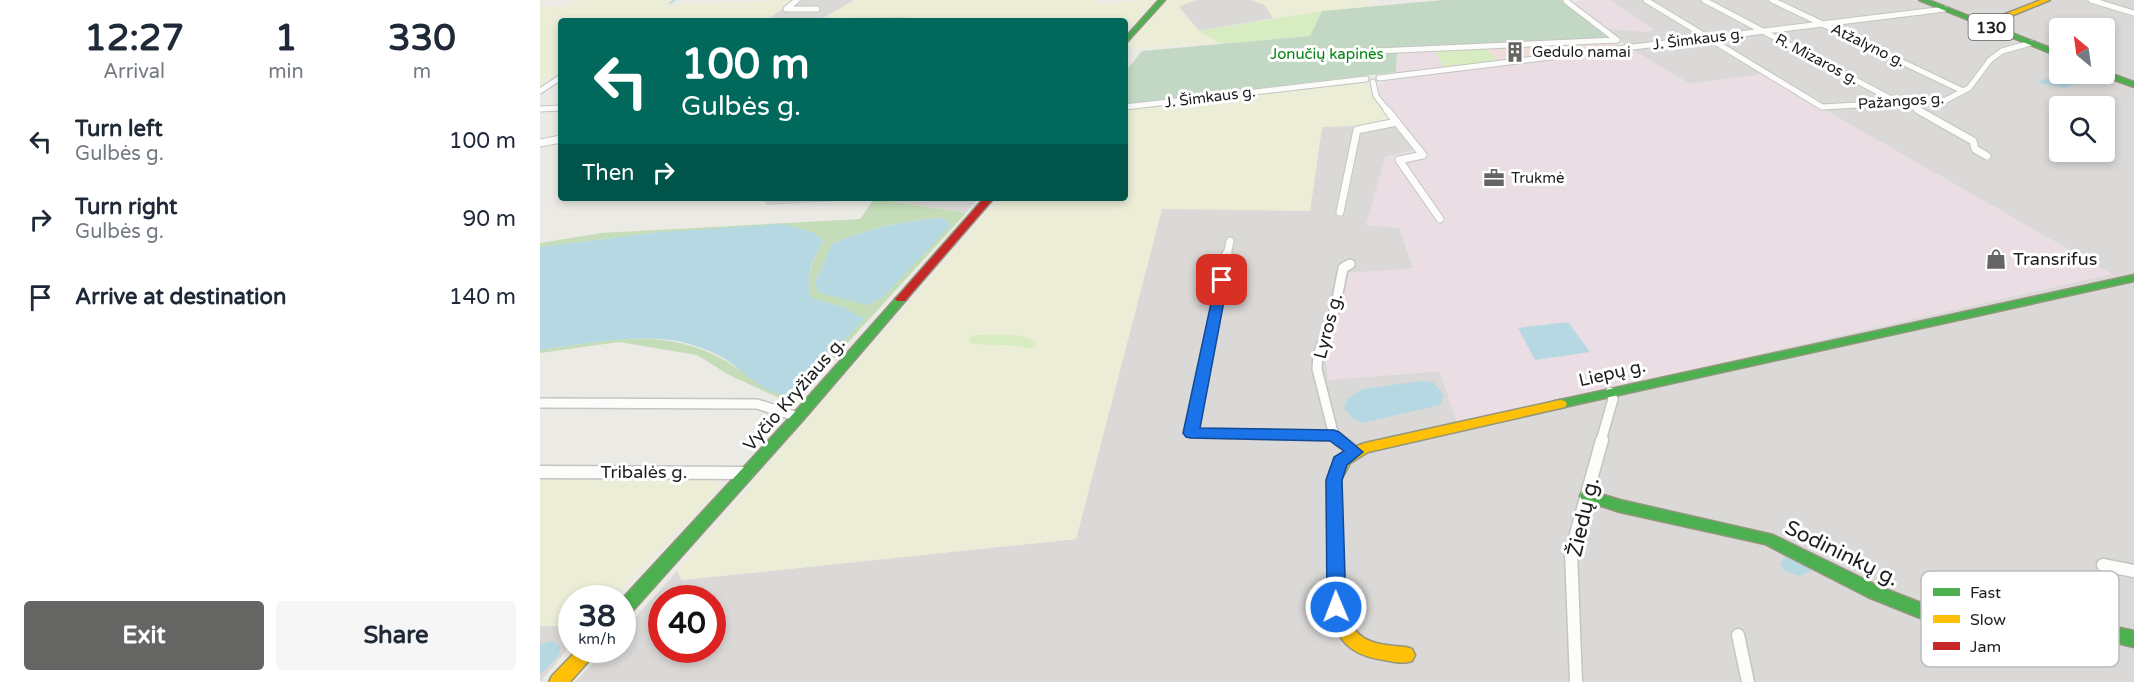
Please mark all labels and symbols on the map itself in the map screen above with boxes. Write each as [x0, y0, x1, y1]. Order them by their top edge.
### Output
road number: 130 [1968, 14, 2014, 40]
north arrow [2049, 18, 2115, 84]
street label: Atžalyno g. [1828, 19, 1908, 71]
street label: J. Šimkaus g. [1652, 24, 1744, 54]
street label: R. Mizaros g. [1772, 30, 1862, 88]
building icon: Gedulo namai [1503, 40, 1527, 64]
place label: Gedulo namai [1532, 43, 1631, 61]
park label: Jonučių kapinės [1270, 45, 1384, 63]
street label: J. Šimkaus g. [1164, 82, 1256, 112]
street label: Pažangos g. [1857, 89, 1945, 113]
office icon: Trukmė [1482, 166, 1506, 190]
place label: Trukmė [1511, 169, 1565, 187]
shop icon: Transrifus [1984, 247, 2008, 271]
place label: Transrifus [2013, 248, 2097, 270]
pin [1196, 254, 1247, 305]
street label: Lyros g. [1309, 291, 1347, 361]
street label: Vyčio Kryžiaus g. [739, 333, 849, 455]
street label: Liepų g. [1576, 355, 1648, 391]
street label: Tribalės g. [601, 461, 687, 483]
street label: Žiedų g. [1562, 475, 1605, 559]
street label: Sodininkų g. [1781, 515, 1903, 592]
legend [1921, 571, 2119, 667]
position arrow [1304, 575, 1368, 639]
text: Fast [1970, 583, 2001, 603]
speed limit sign: 40 [648, 585, 726, 663]
text: Slow [1970, 610, 2006, 630]
text: Jam [1970, 637, 2001, 657]

